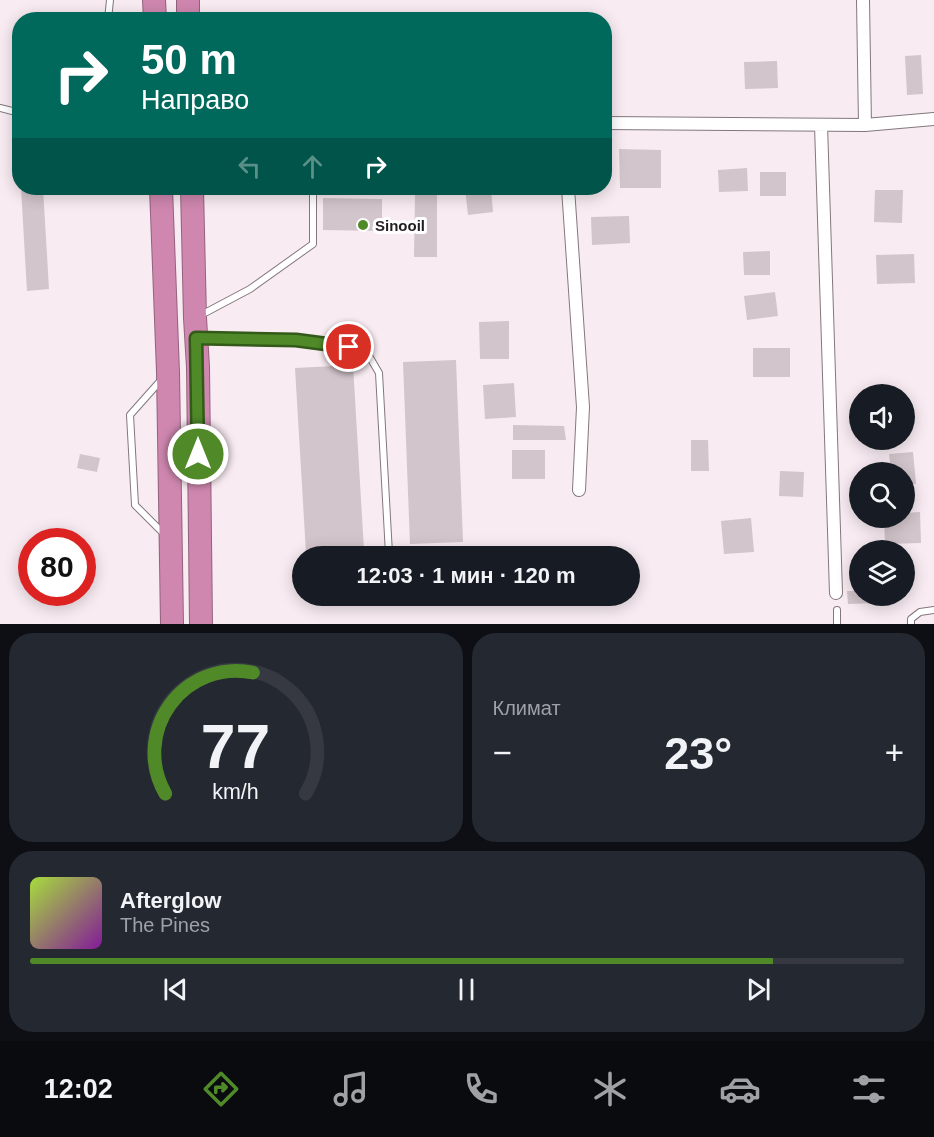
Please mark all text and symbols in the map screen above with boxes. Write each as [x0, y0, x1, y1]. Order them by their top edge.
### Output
icon: right [42, 36, 120, 114]
text: 50 m [141, 36, 237, 83]
text: Направо [141, 85, 249, 115]
icon: left [233, 150, 266, 183]
icon: ahead [296, 150, 329, 183]
icon: right [359, 150, 392, 183]
place label: Sinooil [375, 217, 425, 234]
marker: Sinooil [356, 218, 370, 232]
pin [323, 321, 374, 372]
icon: arrive [332, 330, 365, 363]
map controls [849, 384, 915, 606]
button: sound [849, 384, 915, 450]
position arrow [166, 422, 230, 486]
button: search [849, 462, 915, 528]
speed limit sign: 80 [18, 528, 96, 606]
button: layers [849, 540, 915, 606]
text: 12:03 · 1 мин · 120 m [356, 563, 576, 588]
text: Климат [493, 697, 561, 719]
text: 77 [201, 712, 270, 781]
text: 23° [664, 728, 732, 779]
text: − [493, 734, 512, 771]
text: + [885, 734, 904, 771]
text: km/h [213, 781, 259, 805]
text: Afterglow [120, 888, 221, 913]
text: The Pines [120, 914, 210, 936]
icon: previous [159, 973, 192, 1006]
icon: pause [450, 973, 483, 1006]
icon: next [742, 973, 775, 1006]
icon: directions [200, 1068, 242, 1110]
icon: music [330, 1068, 372, 1110]
icon: phone [460, 1068, 502, 1110]
icon: climate [589, 1068, 631, 1110]
icon: car [719, 1068, 761, 1110]
icon: filters [848, 1068, 890, 1110]
text: 12:02 [44, 1074, 113, 1104]

